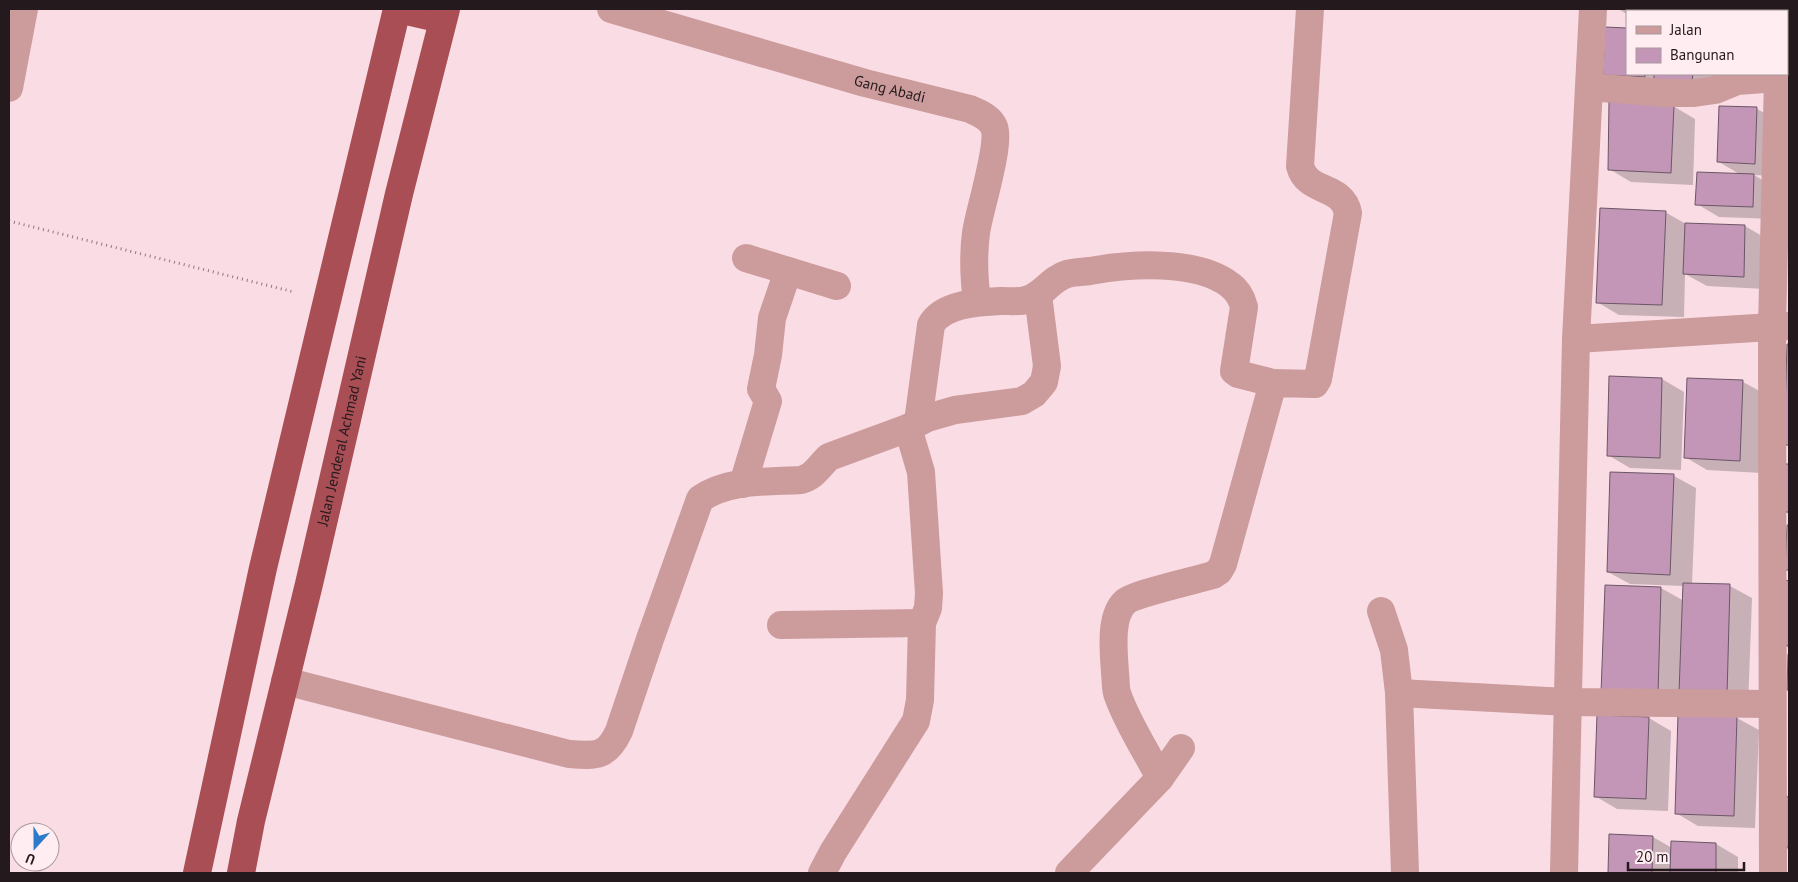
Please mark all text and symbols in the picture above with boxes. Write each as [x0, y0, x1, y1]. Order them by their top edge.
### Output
legend [1626, 10, 1788, 75]
text: Jalan [1669, 20, 1702, 39]
text: Bangunan [1670, 45, 1734, 64]
street label: Gang Abadi [852, 70, 927, 107]
street label: Jalan Jenderal Achmad Yani [313, 354, 370, 529]
north arrow [10, 822, 60, 872]
scale bar [1628, 840, 1744, 872]
text: 20 m [1636, 847, 1669, 866]
text: U [23, 849, 38, 869]

